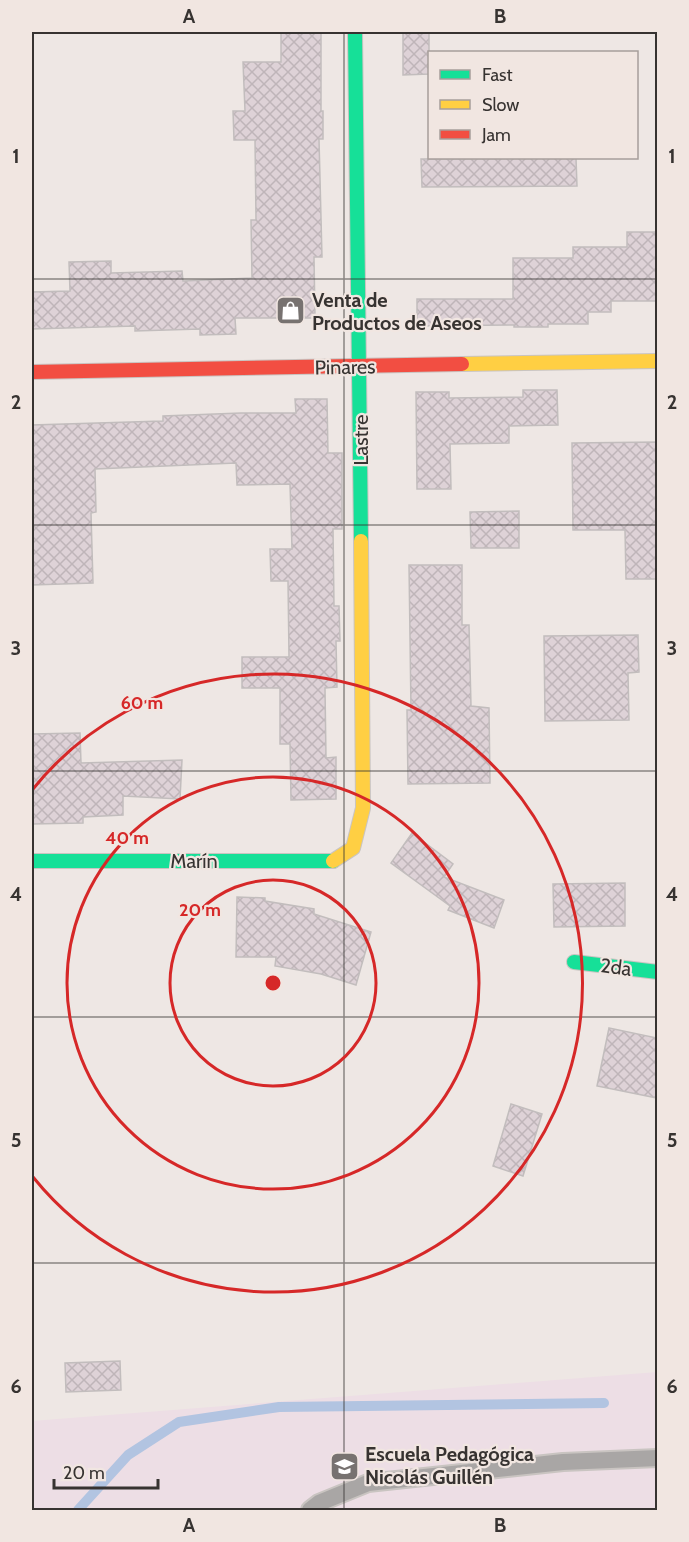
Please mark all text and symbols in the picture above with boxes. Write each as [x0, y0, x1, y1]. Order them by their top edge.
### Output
text: A [183, 4, 196, 28]
text: B [494, 4, 506, 28]
legend [428, 51, 638, 159]
text: Fast [482, 64, 513, 86]
text: Slow [482, 94, 519, 116]
text: Jam [481, 124, 511, 146]
text: 1 [12, 144, 20, 168]
text: 1 [668, 144, 676, 168]
place label: Venta de Productos de Aseos [312, 288, 482, 335]
shop icon: Venta de Productos de Aseos [275, 295, 307, 327]
street label: Pinares [314, 354, 376, 380]
text: 2 [11, 390, 21, 414]
text: 2 [667, 390, 677, 414]
street label: Lastre [349, 415, 373, 465]
text: 3 [11, 636, 21, 660]
text: 3 [667, 636, 677, 660]
text: 60 m [121, 692, 163, 714]
text: 40 m [105, 827, 149, 849]
street label: Marín [170, 849, 218, 873]
text: 4 [10, 882, 22, 906]
text: 4 [666, 882, 678, 906]
text: 20 m [179, 899, 221, 921]
street label: 2da [599, 953, 633, 981]
centre of rings [263, 973, 283, 993]
text: 5 [11, 1128, 21, 1152]
text: 5 [667, 1128, 677, 1152]
text: 6 [10, 1374, 22, 1398]
text: 6 [666, 1374, 678, 1398]
place label: Escuela Pedagógica Nicolás Guillén [365, 1442, 534, 1489]
school or university icon: Escuela Pedagógica Nicolás Guillén [328, 1450, 360, 1482]
scale bar [54, 1452, 158, 1490]
text: 20 m [63, 1462, 105, 1484]
text: A [183, 1513, 196, 1537]
text: B [494, 1513, 506, 1537]

